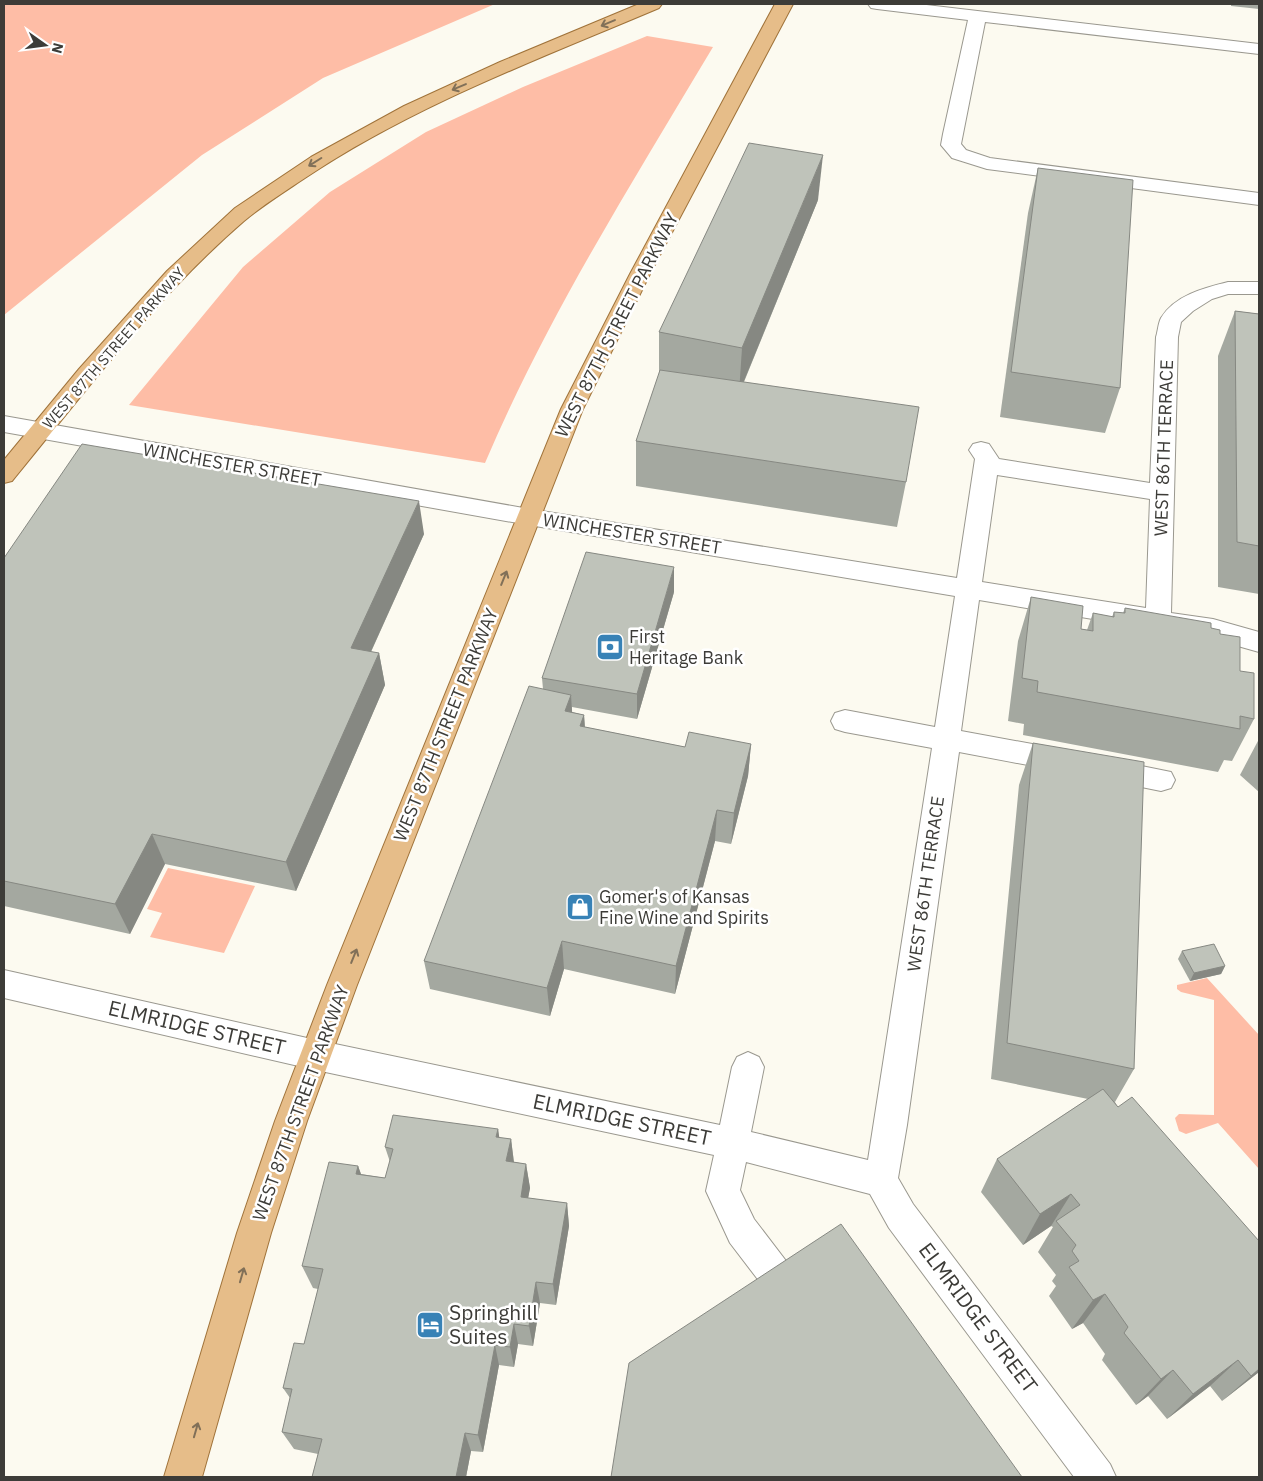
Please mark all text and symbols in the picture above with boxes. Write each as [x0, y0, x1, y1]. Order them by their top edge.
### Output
one-way arrow [601, 19, 616, 29]
north arrow [20, 20, 70, 70]
text: N [48, 41, 68, 55]
one-way arrow [452, 83, 467, 93]
one-way arrow [308, 157, 322, 167]
street label: WEST 87TH STREET PARKWAY [550, 208, 684, 441]
street label: WEST 87TH STREET PARKWAY [38, 263, 189, 432]
street label: WEST 86TH TERRACE [1149, 359, 1178, 537]
street label: WINCHESTER STREET [141, 438, 323, 492]
street label: WINCHESTER STREET [541, 508, 723, 559]
one-way arrow [501, 570, 510, 585]
street label: WEST 87TH STREET PARKWAY [388, 605, 503, 845]
place label: First Heritage Bank [629, 625, 744, 669]
bank icon: First Heritage Bank [595, 632, 625, 662]
street label: WEST 86TH TERRACE [902, 795, 949, 973]
place label: Gomer's of Kansas Fine Wine and Spirits [599, 885, 769, 929]
shop icon: Gomer's of Kansas Fine Wine and Spirits [565, 892, 595, 922]
one-way arrow [349, 949, 359, 964]
street label: WEST 87TH STREET PARKWAY [247, 981, 354, 1224]
street label: ELMRIDGE STREET [106, 993, 289, 1061]
street label: ELMRIDGE STREET [531, 1086, 714, 1152]
street label: ELMRIDGE STREET [913, 1237, 1045, 1398]
one-way arrow [238, 1267, 248, 1283]
place label: Springhill Suites [449, 1298, 538, 1350]
hotel icon: Springhill Suites [415, 1310, 445, 1340]
one-way arrow [192, 1423, 202, 1439]

